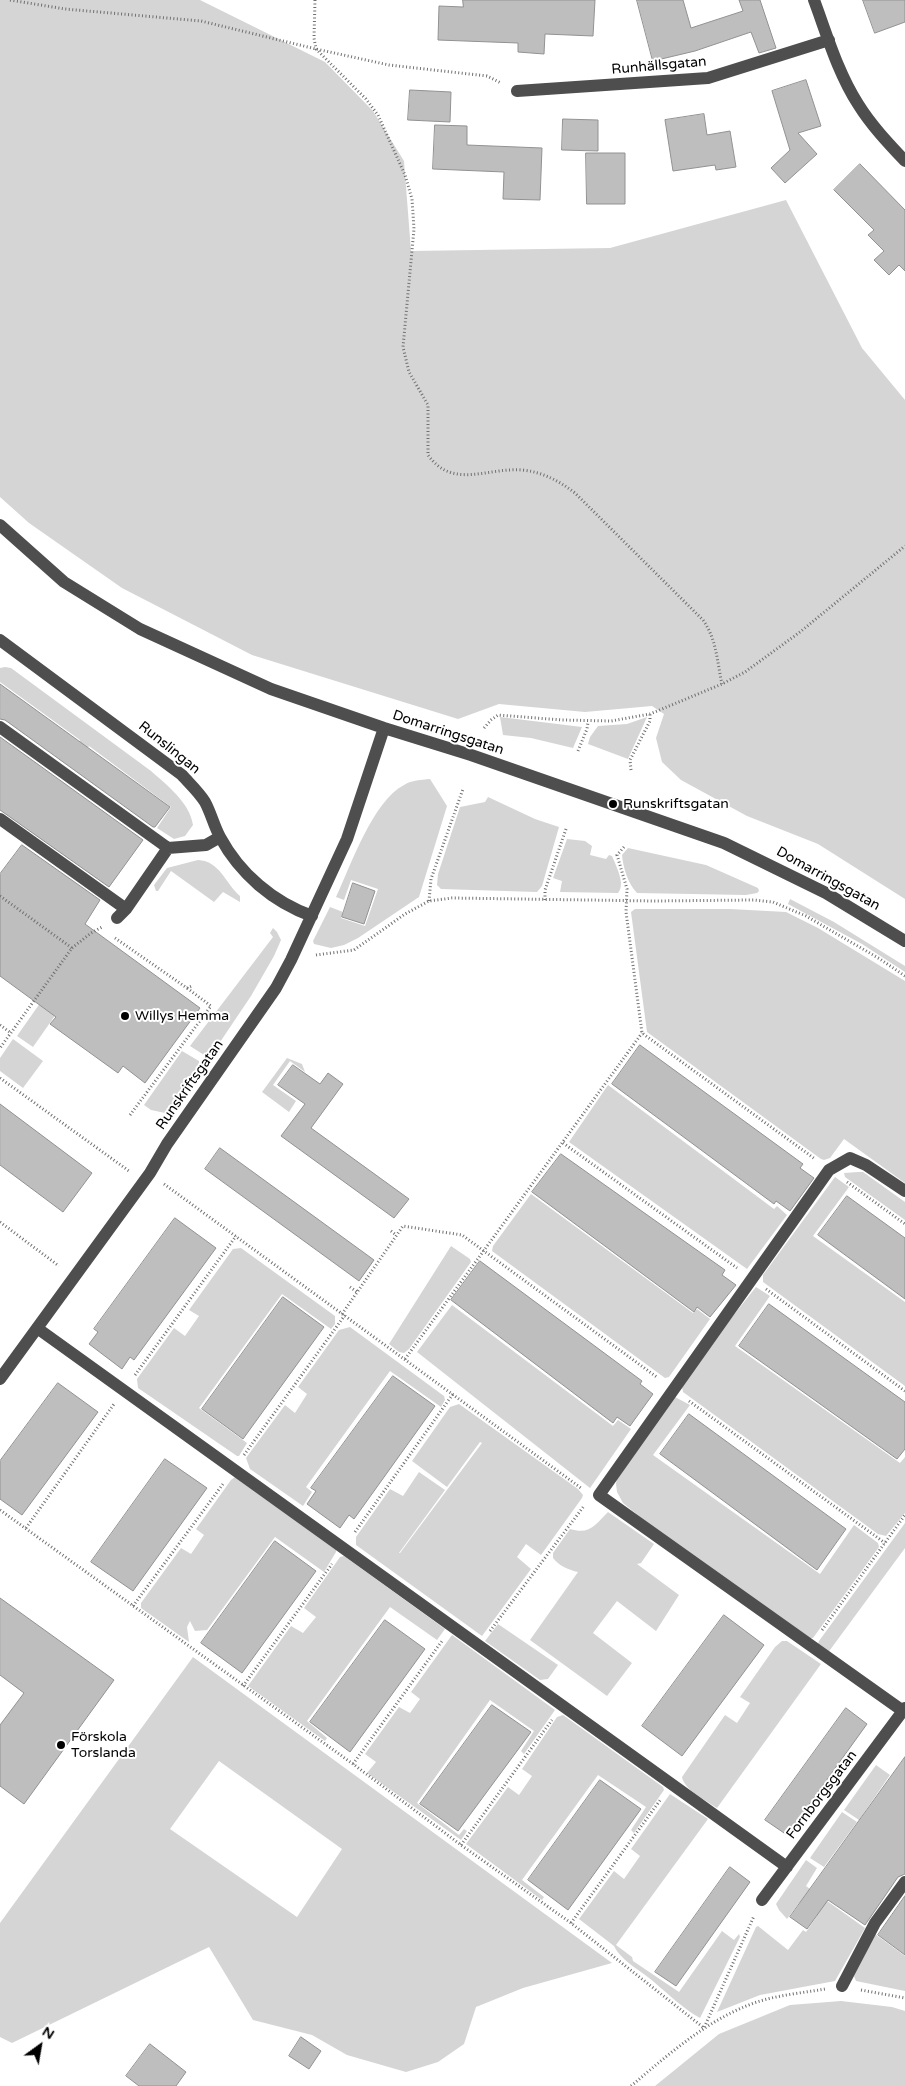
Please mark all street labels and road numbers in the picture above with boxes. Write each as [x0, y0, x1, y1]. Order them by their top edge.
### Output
street label: Runhällsgatan [611, 53, 707, 79]
street label: Domarringsgatan [390, 707, 506, 759]
street label: Runslingan [135, 718, 203, 778]
street label: Domarringsgatan [773, 844, 883, 914]
street label: Runskriftsgatan [153, 1037, 227, 1133]
street label: Fornborgsgatan [783, 1747, 861, 1843]

